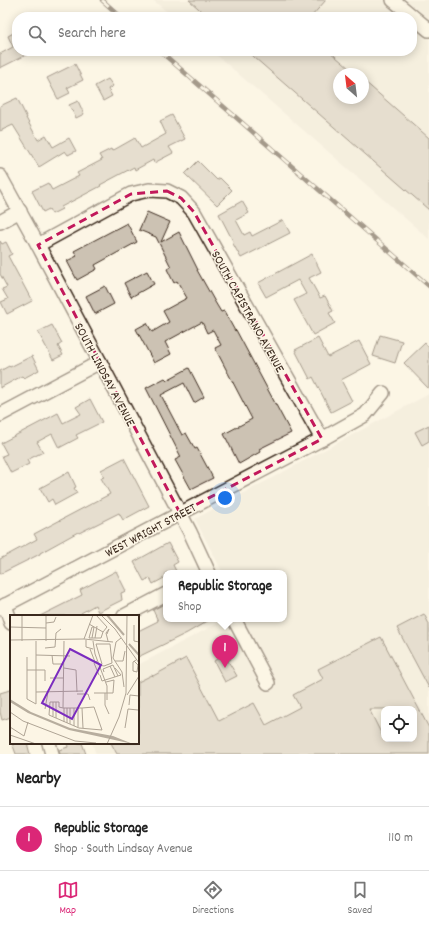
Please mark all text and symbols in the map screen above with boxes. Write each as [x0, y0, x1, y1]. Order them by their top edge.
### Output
search box [12, 12, 417, 56]
icon: search [26, 23, 48, 45]
text: Search here [58, 23, 126, 45]
north arrow [333, 68, 369, 104]
street label: SOUTH CAPISTRANO AVENUE [205, 248, 288, 377]
street label: SOUTH LINDSAY AVENUE [68, 320, 139, 431]
your location [215, 488, 235, 508]
street label: WEST WRIGHT STREET [102, 499, 200, 563]
popup [163, 570, 287, 622]
text: Republic Storage [178, 576, 272, 598]
text: Shop [178, 598, 201, 617]
inset map [10, 615, 139, 744]
pin: 1 [212, 635, 238, 668]
map controls [381, 706, 417, 742]
button: locate [381, 706, 417, 742]
text: Nearby [16, 768, 60, 792]
text: Republic Storage [54, 818, 148, 840]
text: 1 [28, 829, 30, 848]
text: 110 m [388, 829, 413, 848]
text: Shop · South Lindsay Avenue [54, 840, 192, 859]
tab: Map [57, 879, 79, 919]
tab: Directions [192, 879, 234, 919]
tab: Saved [348, 879, 372, 919]

